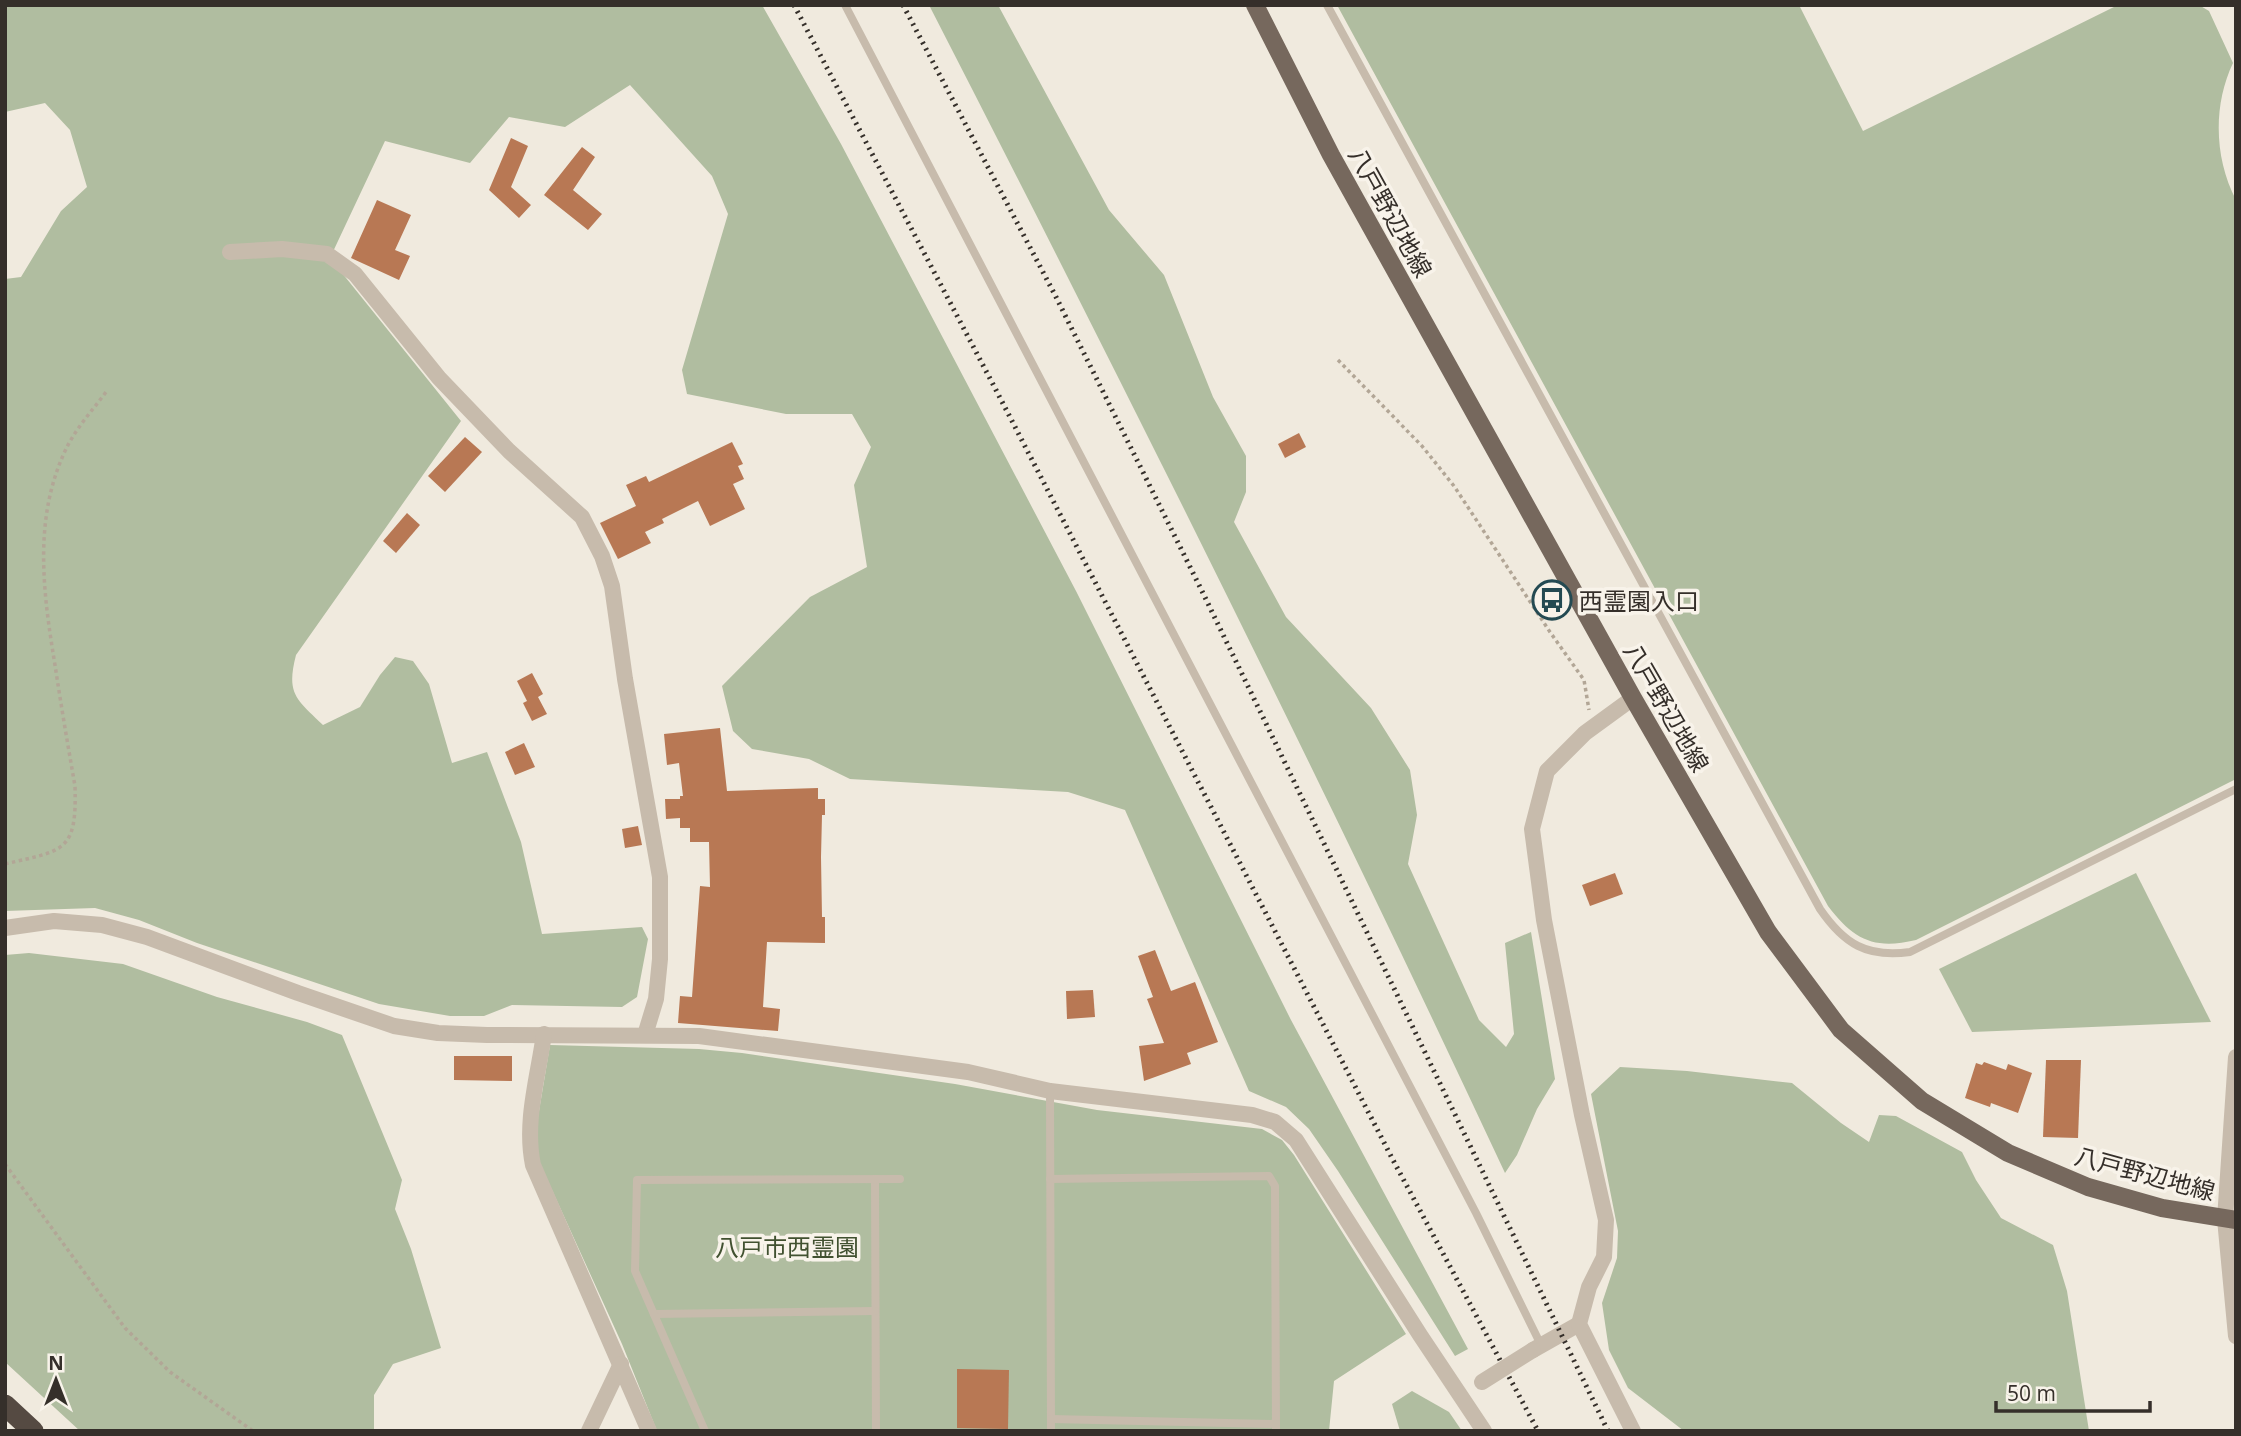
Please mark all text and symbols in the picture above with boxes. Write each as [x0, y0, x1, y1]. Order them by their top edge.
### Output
street label: 八戸野辺地線 [1342, 141, 1440, 283]
bus stop icon: 西霊園入口 [1531, 579, 1573, 621]
place label: 西霊園入口 [1579, 584, 1699, 617]
street label: 八戸野辺地線 [1617, 636, 1717, 778]
street label: 八戸野辺地線 [2071, 1138, 2219, 1208]
park label: 八戸市西霊園 [715, 1230, 859, 1263]
north arrow [21, 1345, 91, 1415]
text: N [48, 1350, 64, 1376]
scale bar [1996, 1370, 2150, 1414]
text: 50 m [2007, 1379, 2056, 1407]

